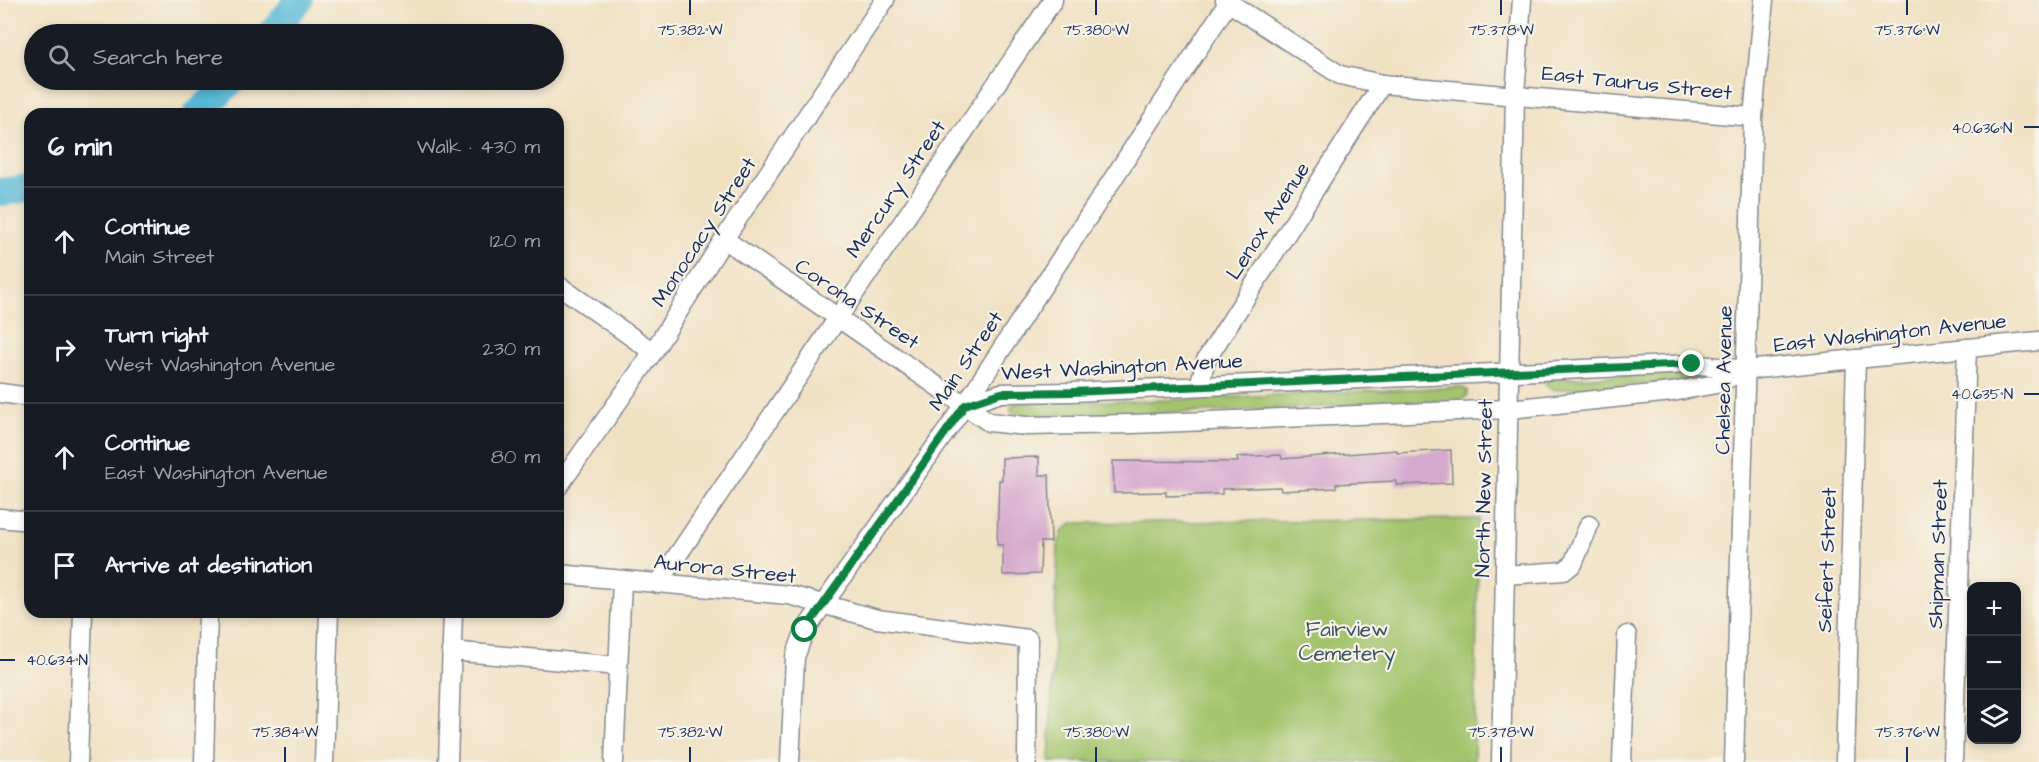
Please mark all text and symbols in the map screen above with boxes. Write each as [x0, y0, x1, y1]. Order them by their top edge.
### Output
text: 75.382°W [657, 20, 723, 41]
text: 75.380°W [1063, 20, 1129, 41]
text: 75.378°W [1468, 20, 1534, 41]
text: 75.376°W [1874, 20, 1940, 41]
search box [24, 24, 564, 90]
icon: search [45, 41, 78, 74]
text: Search here [93, 42, 223, 73]
street label: East Taurus Street [1541, 59, 1734, 107]
street label: Mercury Street [839, 114, 955, 265]
text: 40.636°N [1952, 118, 2012, 139]
text: 6 min [48, 129, 112, 165]
text: Walk · 430 m [417, 133, 540, 161]
street label: Monocacy Street [645, 151, 765, 314]
street label: Lenox Avenue [1219, 157, 1317, 285]
text: Continue [105, 212, 190, 243]
icon: ahead [48, 225, 81, 258]
text: 120 m [490, 227, 540, 255]
text: Main Street [105, 243, 214, 271]
street label: Corona Street [789, 252, 925, 357]
street label: Main Street [922, 305, 1010, 417]
street label: Chelsea Avenue [1708, 305, 1740, 455]
street label: East Washington Avenue [1772, 306, 2008, 362]
text: Turn right [105, 320, 208, 351]
icon: right [48, 333, 81, 366]
text: 230 m [482, 335, 540, 363]
street label: West Washington Avenue [1000, 346, 1244, 390]
route end [1678, 350, 1704, 376]
text: West Washington Avenue [105, 351, 335, 379]
text: 40.635°N [1951, 384, 2013, 405]
street label: North New Street [1468, 398, 1500, 578]
text: Continue [105, 428, 190, 459]
icon: ahead [48, 441, 81, 474]
text: 80 m [491, 443, 540, 471]
text: East Washington Avenue [105, 459, 328, 487]
street label: Shipman Street [1921, 478, 1956, 629]
street label: Seifert Street [1810, 486, 1844, 633]
street label: Aurora Street [652, 547, 798, 591]
icon: arrive [48, 549, 81, 582]
text: Arrive at destination [105, 550, 312, 581]
map controls [1967, 582, 2021, 744]
button: + [1967, 582, 2021, 636]
park label: Fairview Cemetery [1299, 615, 1396, 670]
route start [791, 616, 817, 642]
button: − [1967, 636, 2021, 690]
text: 40.634°N [26, 650, 88, 671]
button: layers [1967, 690, 2021, 744]
text: 75.384°W [252, 722, 318, 743]
text: 75.382°W [657, 722, 723, 743]
text: 75.380°W [1063, 722, 1129, 743]
text: 75.378°W [1468, 722, 1534, 743]
text: 75.376°W [1874, 722, 1940, 743]

